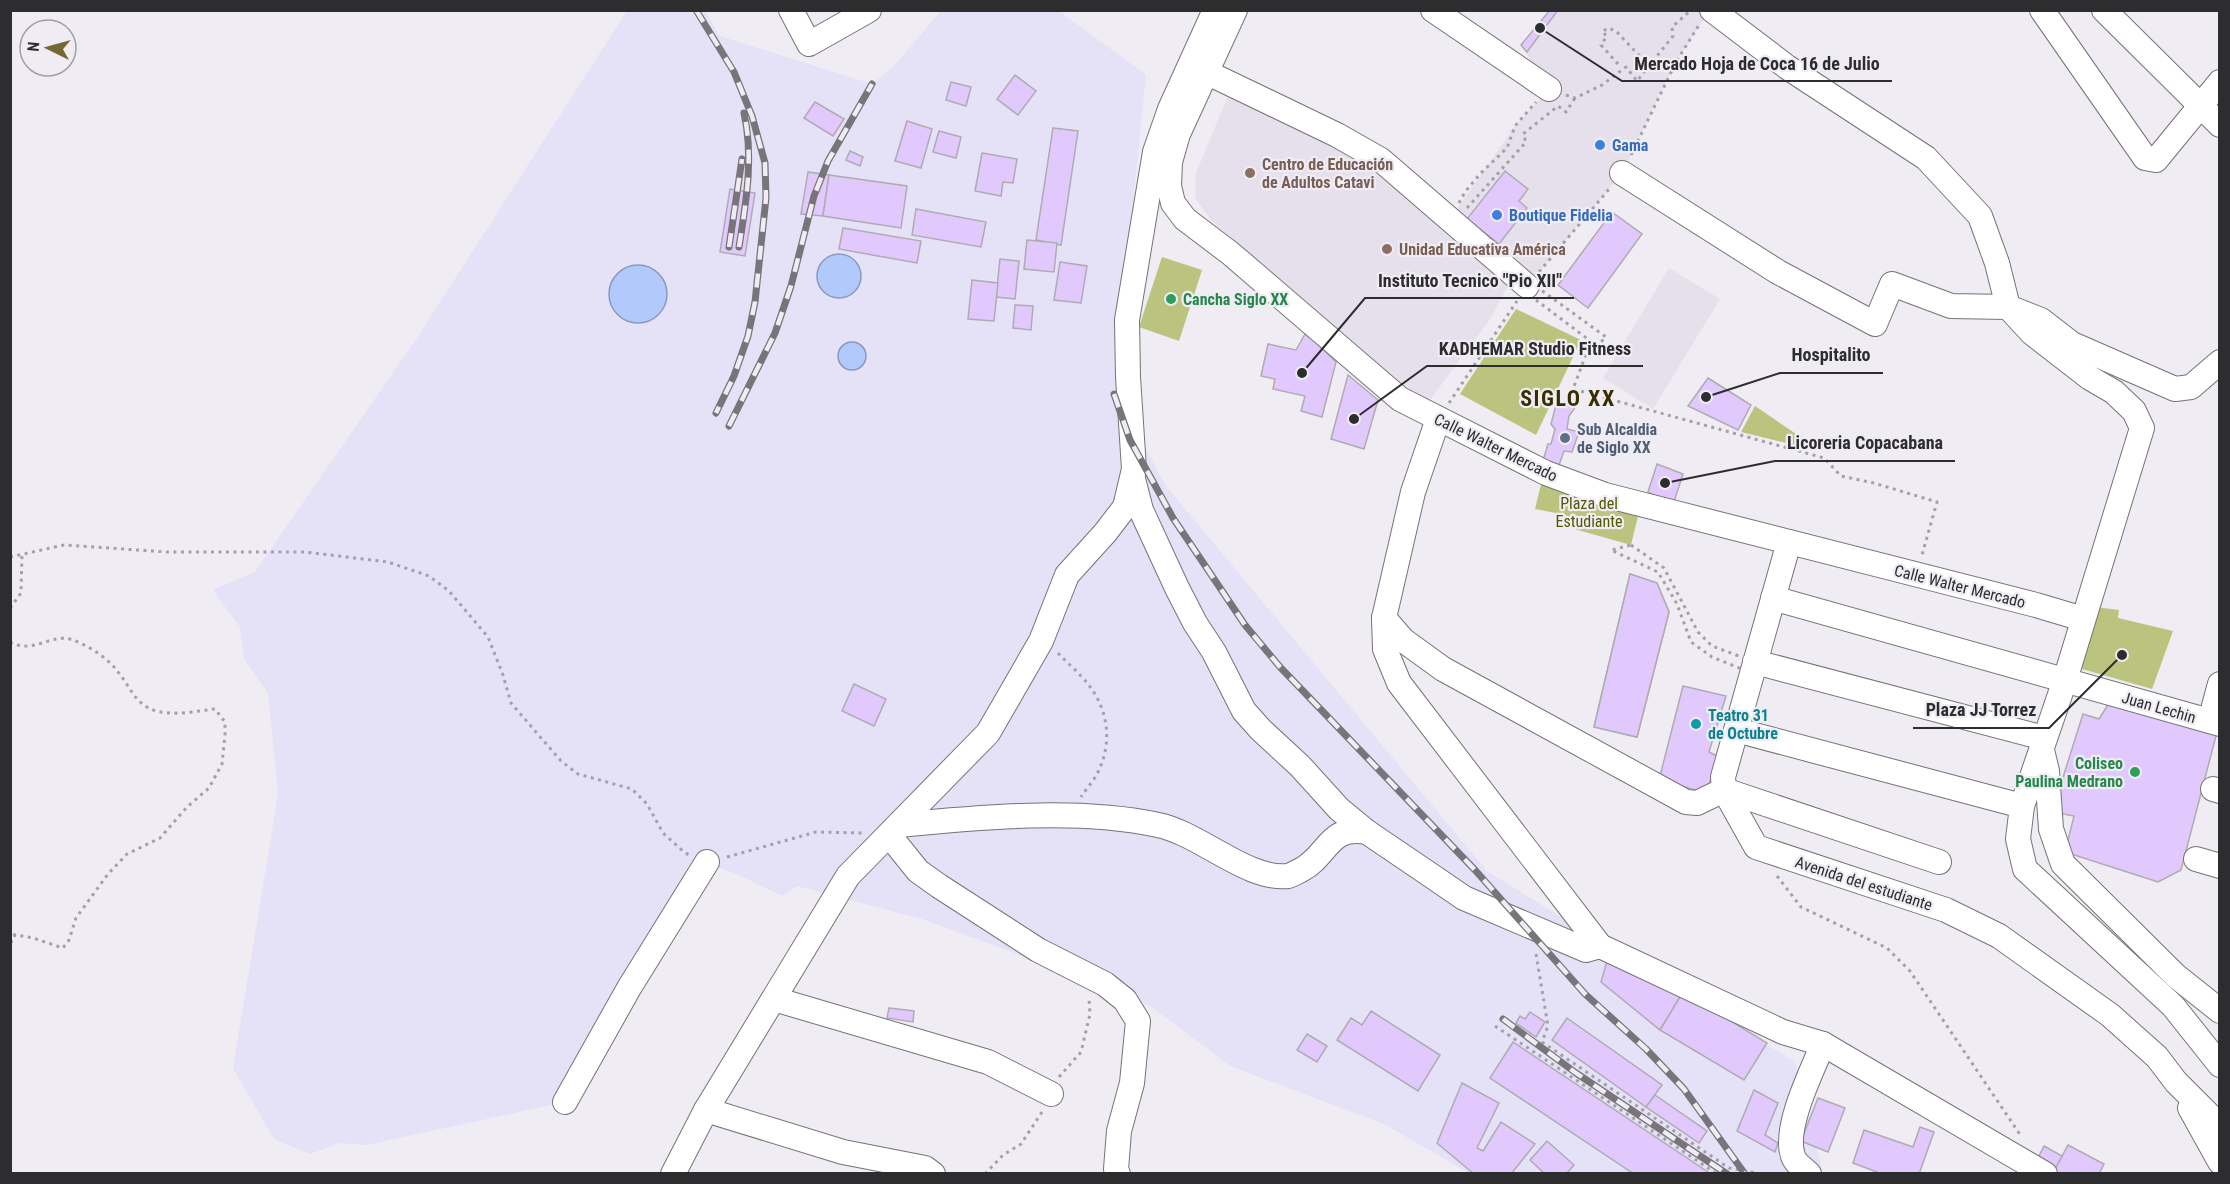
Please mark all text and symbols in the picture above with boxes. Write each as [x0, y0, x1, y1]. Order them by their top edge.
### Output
north arrow [18, 18, 78, 78]
text: N [24, 41, 43, 52]
callout: Mercado Hoja de Coca 16 de Julio [1622, 45, 1892, 81]
text: Mercado Hoja de Coca 16 de Julio [1634, 53, 1880, 74]
place label: Gama [1612, 136, 1649, 155]
marker: Gama [1593, 138, 1607, 152]
place label: Centro de Educación de Adultos Catavi [1262, 155, 1393, 192]
marker: Centro de Educación de Adultos Catavi [1243, 166, 1257, 180]
place label: Boutique Fidelia [1509, 206, 1613, 225]
marker: Boutique Fidelia [1490, 208, 1504, 222]
place label: Unidad Educativa América [1399, 240, 1566, 259]
marker: Unidad Educativa América [1380, 242, 1394, 256]
callout: Instituto Tecnico "Pio XII" [1365, 262, 1574, 298]
text: Instituto Tecnico "Pio XII" [1378, 270, 1562, 291]
place label: Cancha Siglo XX [1183, 290, 1288, 309]
marker: Cancha Siglo XX [1164, 292, 1178, 306]
callout: KADHEMAR Studio Fitness [1427, 330, 1643, 366]
callout: Hospitalito [1780, 337, 1883, 373]
text: KADHEMAR Studio Fitness [1439, 338, 1631, 359]
text: Hospitalito [1792, 344, 1870, 365]
district label: SIGLO XX [1520, 386, 1616, 411]
street label: Calle Walter Mercado [1431, 409, 1560, 485]
place label: Sub Alcaldia de Siglo XX [1577, 420, 1658, 457]
callout: Licoreria Copacabana [1775, 425, 1955, 461]
marker: Sub Alcaldia de Siglo XX [1558, 431, 1572, 445]
text: Licoreria Copacabana [1787, 432, 1943, 453]
park label: Plaza del Estudiante [1556, 494, 1622, 531]
street label: Calle Walter Mercado [1892, 561, 2027, 612]
street label: Juan Lechin [2120, 688, 2198, 727]
callout: Plaza JJ Torrez [1913, 692, 2049, 728]
text: Plaza JJ Torrez [1926, 699, 2036, 720]
place label: Teatro 31 de Octubre [1708, 706, 1778, 743]
marker: Teatro 31 de Octubre [1689, 717, 1703, 731]
place label: Coliseo Paulina Medrano [2015, 754, 2123, 791]
marker: Coliseo Paulina Medrano [2128, 765, 2142, 779]
street label: Avenida del estudiante [1793, 852, 1935, 915]

